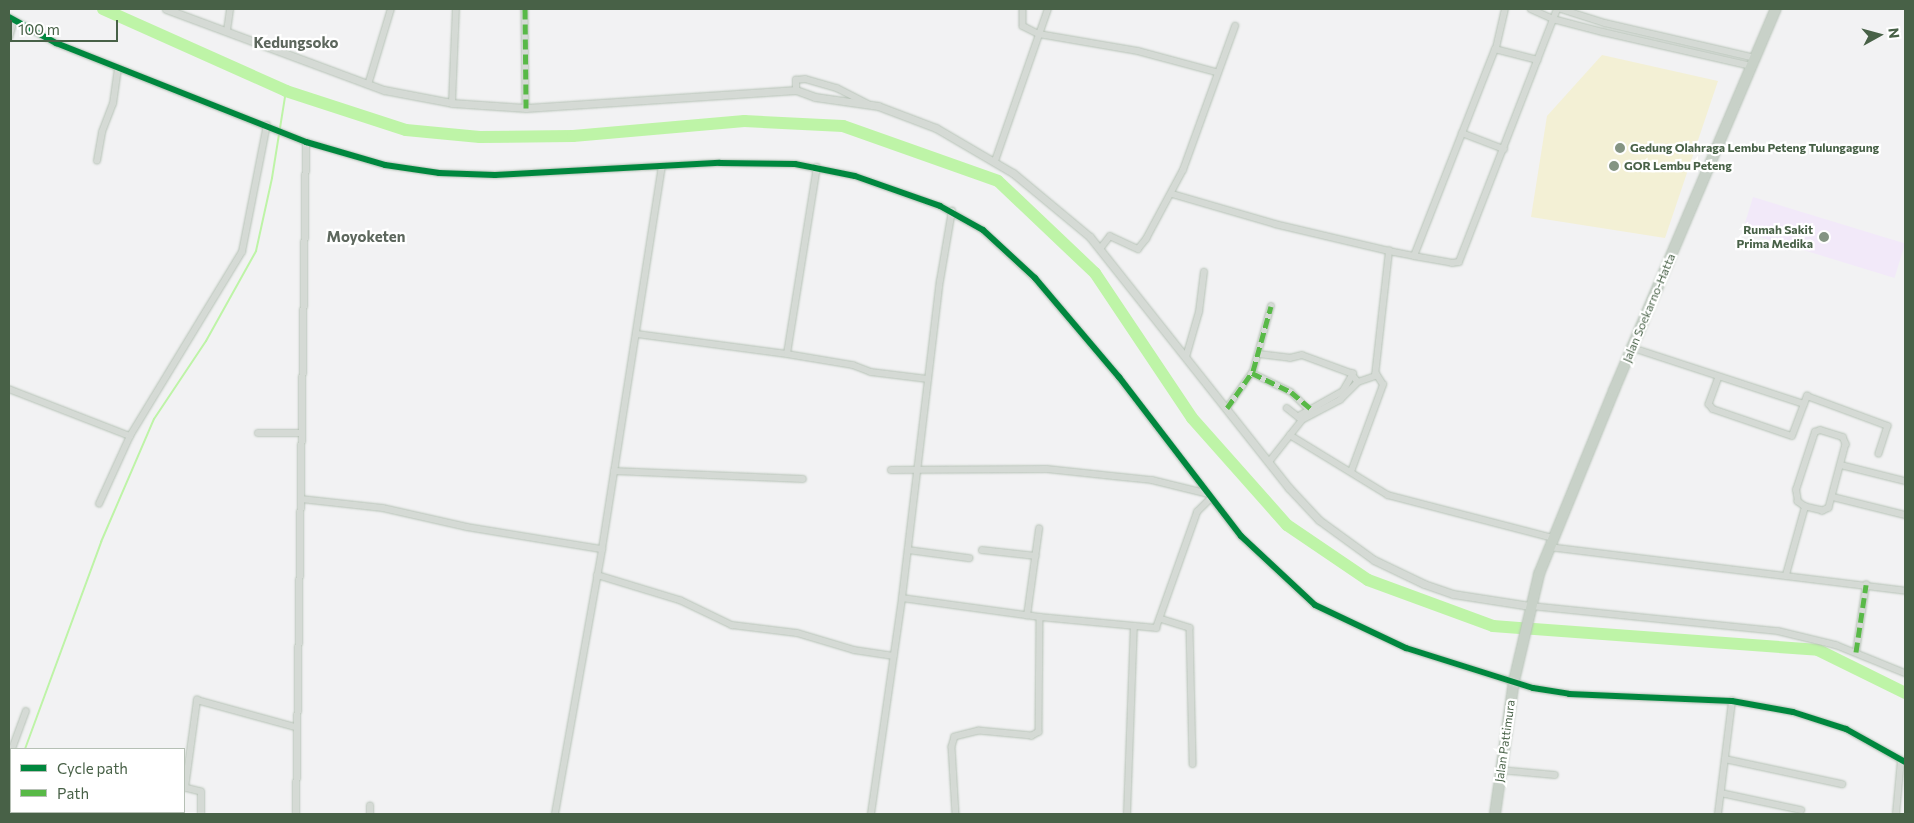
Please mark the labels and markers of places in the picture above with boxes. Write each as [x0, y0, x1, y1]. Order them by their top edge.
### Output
place label: Gedung Olahraga Lembu Peteng Tulungagung [1630, 141, 1879, 155]
marker: Gedung Olahraga Lembu Peteng Tulungagung [1614, 142, 1626, 154]
place label: GOR Lembu Peteng [1624, 159, 1732, 173]
marker: GOR Lembu Peteng [1608, 160, 1620, 172]
place label: Rumah Sakit Prima Medika [1736, 223, 1813, 251]
marker: Rumah Sakit Prima Medika [1817, 230, 1831, 244]

